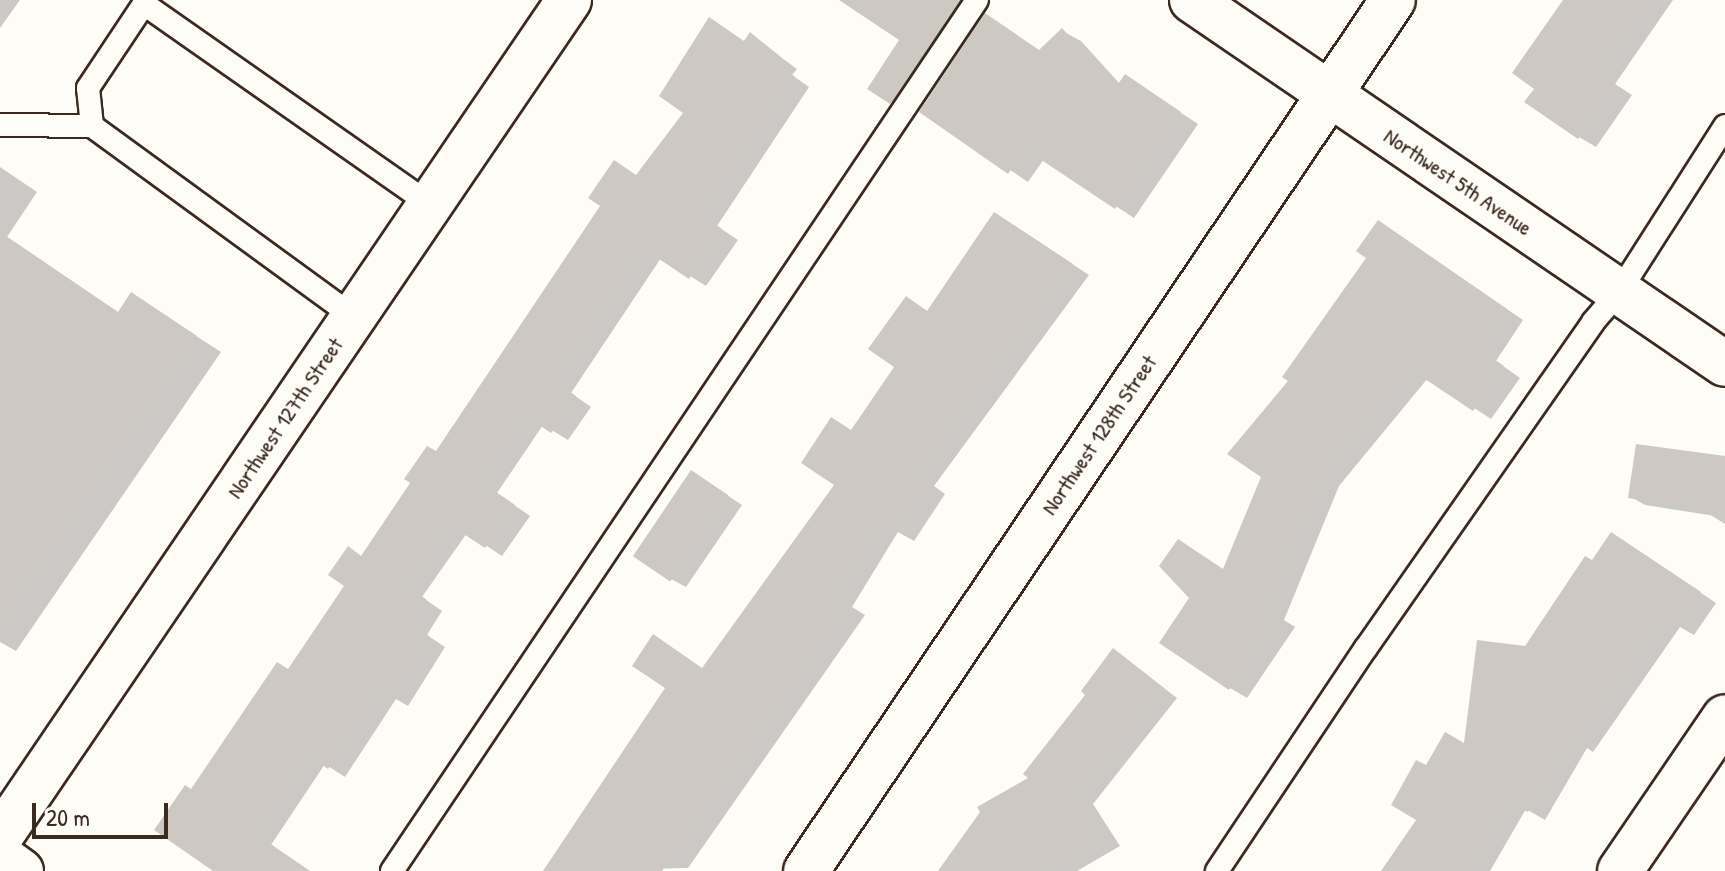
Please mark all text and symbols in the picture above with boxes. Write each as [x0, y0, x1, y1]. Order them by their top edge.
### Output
street label: Northwest 5th Avenue [1379, 123, 1537, 241]
street label: Northwest 127th Street [221, 333, 349, 503]
street label: Northwest 128th Street [1036, 350, 1162, 520]
scale bar [36, 787, 172, 837]
text: 20 m [46, 801, 90, 833]

